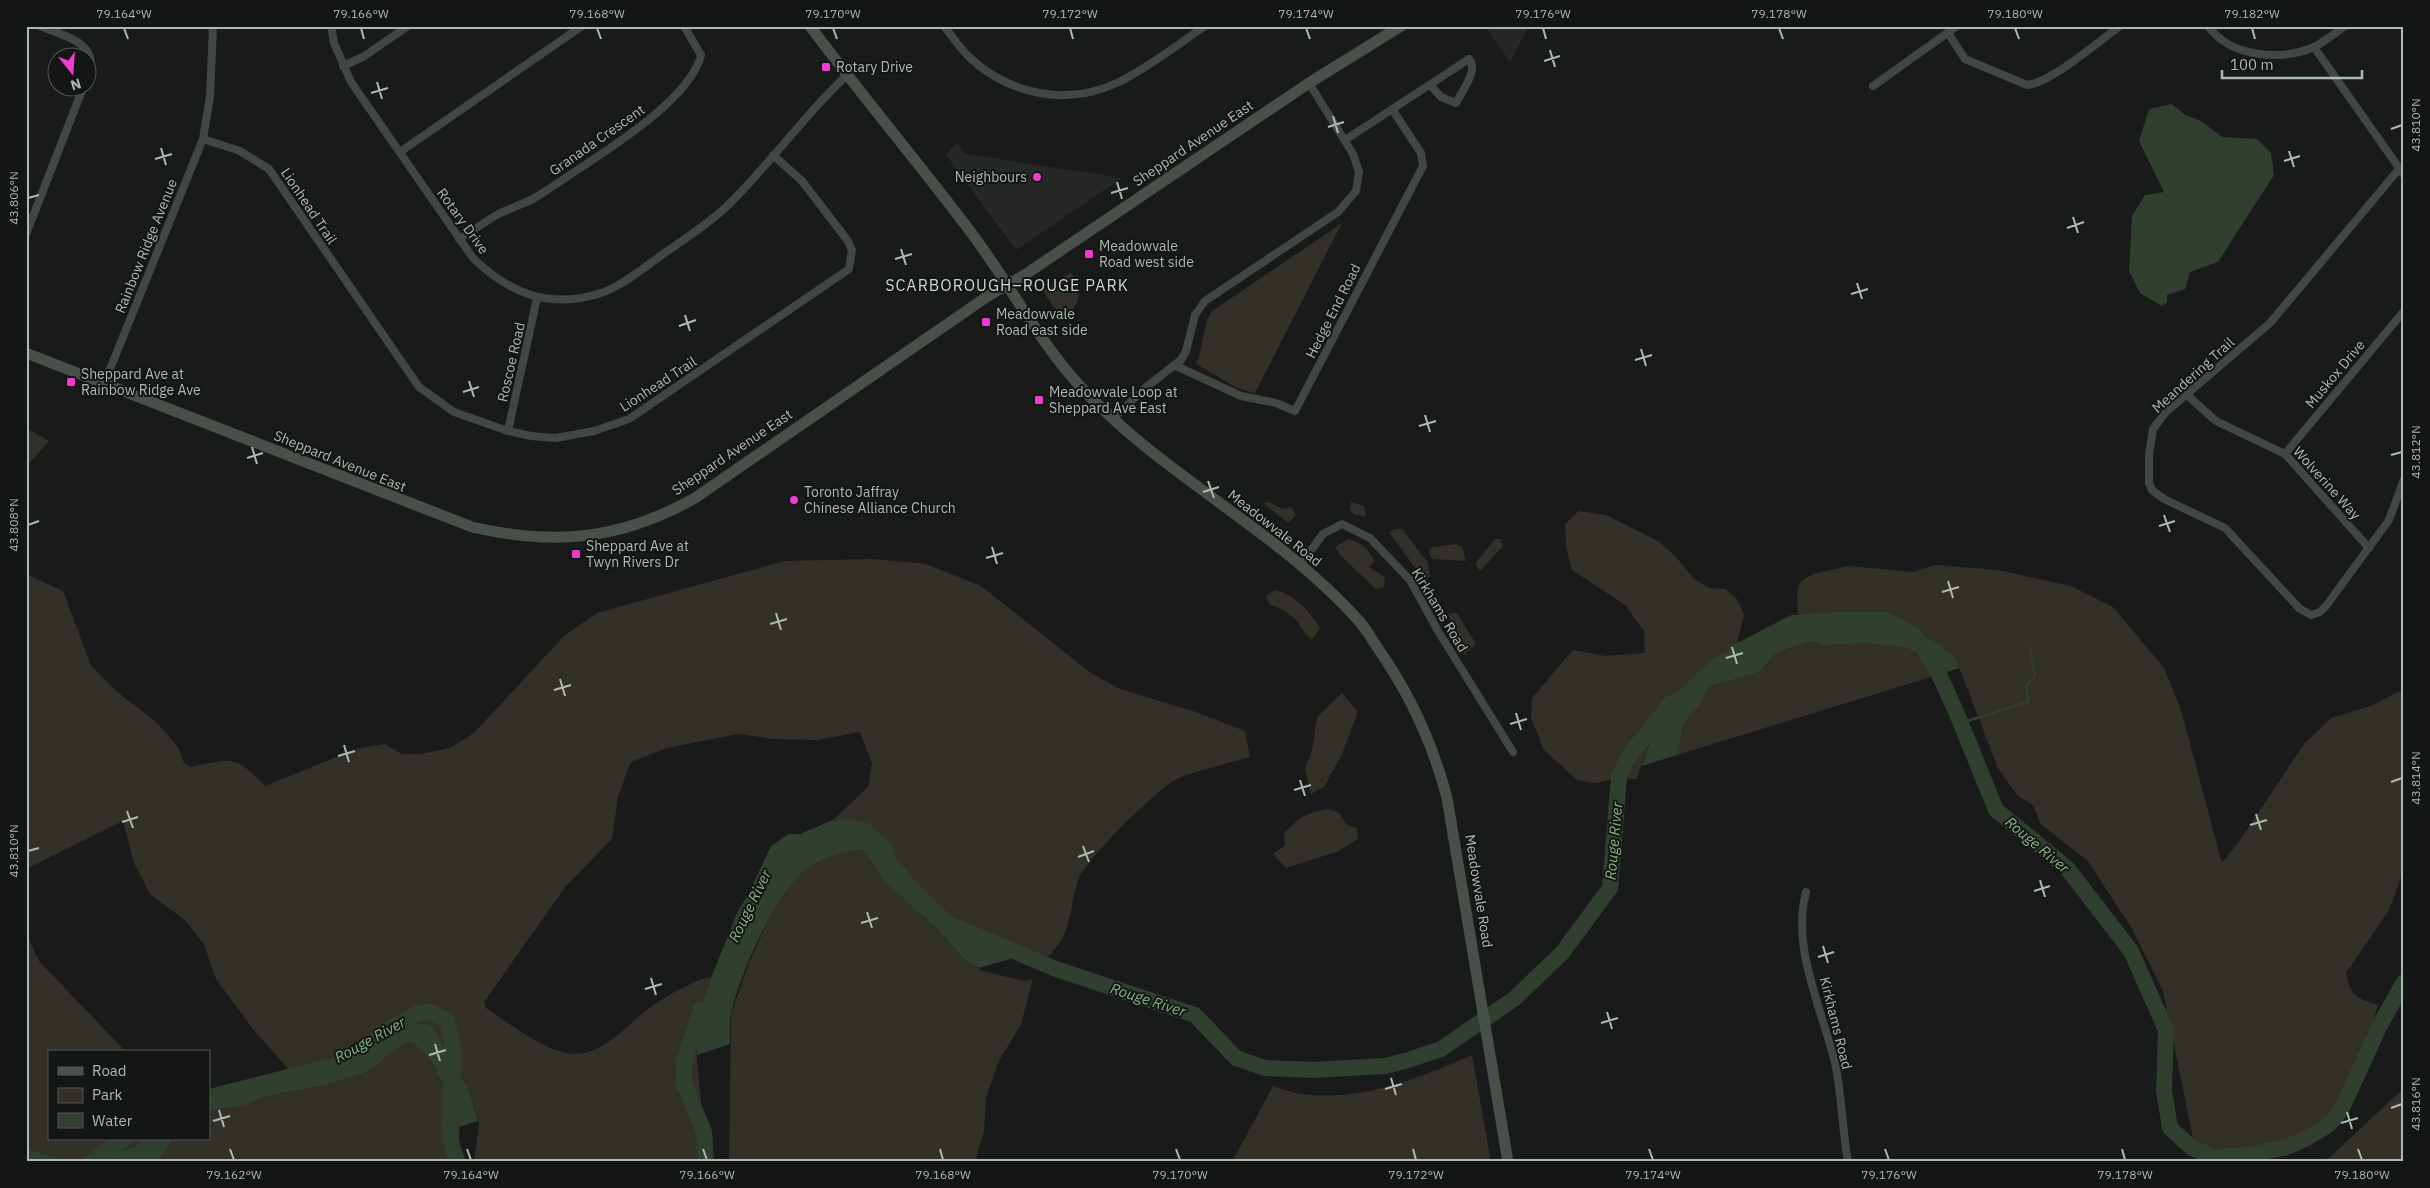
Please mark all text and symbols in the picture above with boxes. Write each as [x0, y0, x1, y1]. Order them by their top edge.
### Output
text: 79.164°W [96, 6, 152, 21]
text: 79.166°W [333, 6, 389, 21]
text: 79.168°W [569, 6, 625, 21]
text: 79.170°W [805, 6, 861, 21]
text: 79.172°W [1042, 6, 1098, 21]
text: 79.174°W [1278, 6, 1334, 21]
text: 79.176°W [1515, 6, 1571, 21]
text: 79.178°W [1751, 6, 1807, 21]
text: 79.180°W [1987, 6, 2043, 21]
text: 79.182°W [2224, 6, 2280, 21]
north arrow [48, 48, 98, 98]
scale bar [2222, 48, 2362, 80]
text: 100 m [2230, 55, 2274, 74]
place label: Rotary Drive [836, 58, 913, 76]
marker: Rotary Drive [820, 61, 832, 73]
text: N [68, 74, 83, 95]
street label: Sheppard Avenue East [1129, 96, 1257, 190]
text: 43.810°N [2408, 98, 2423, 152]
street label: Granada Crescent [546, 100, 648, 180]
street label: Lionhead Trail [277, 164, 341, 248]
place label: Neighbours [955, 168, 1027, 186]
text: 43.806°N [6, 171, 21, 225]
marker: Neighbours [1031, 171, 1043, 183]
street label: Rainbow Ridge Avenue [111, 176, 181, 316]
street label: Rotary Drive [433, 185, 493, 258]
place label: Meadowvale Road west side [1099, 237, 1194, 271]
marker: Meadowvale Road west side [1083, 248, 1095, 260]
street label: Hedge End Road [1301, 261, 1365, 361]
district label: SCARBOROUGH–ROUGE PARK [885, 275, 1129, 295]
place label: Meadowvale Road east side [996, 305, 1088, 339]
marker: Meadowvale Road east side [980, 316, 992, 328]
street label: Roscoe Road [493, 320, 529, 404]
street label: Meandering Trail [2148, 333, 2238, 417]
street label: Muskox Drive [2301, 336, 2369, 412]
street label: Lionhead Trail [616, 352, 700, 416]
place label: Sheppard Ave at Rainbow Ridge Ave [81, 365, 201, 399]
marker: Sheppard Ave at Rainbow Ridge Ave [65, 376, 77, 388]
place label: Meadowvale Loop at Sheppard Ave East [1049, 383, 1178, 417]
marker: Meadowvale Loop at Sheppard Ave East [1033, 394, 1045, 406]
street label: Sheppard Avenue East [668, 405, 796, 499]
text: 43.812°N [2408, 425, 2423, 479]
street label: Sheppard Avenue East [271, 426, 409, 496]
street label: Wolverine Way [2289, 443, 2365, 523]
place label: Toronto Jaffray Chinese Alliance Church [804, 483, 956, 517]
street label: Meadowvale Road [1224, 486, 1326, 570]
marker: Toronto Jaffray Chinese Alliance Church [788, 494, 800, 506]
text: 43.808°N [6, 498, 21, 552]
place label: Sheppard Ave at Twyn Rivers Dr [586, 537, 689, 571]
marker: Sheppard Ave at Twyn Rivers Dr [570, 548, 582, 560]
street label: Kirkhams Road [1408, 565, 1472, 655]
text: 43.814°N [2408, 751, 2423, 805]
water label: Rouge River [1601, 801, 1626, 881]
water label: Rouge River [2001, 812, 2074, 877]
text: 43.810°N [6, 824, 21, 878]
street label: Meadowvale Road [1461, 833, 1497, 949]
water label: Rouge River [724, 866, 775, 945]
street label: Kirkhams Road [1816, 975, 1856, 1071]
water label: Rouge River [1108, 978, 1189, 1021]
water label: Rouge River [331, 1012, 409, 1067]
legend [48, 1050, 210, 1140]
text: Road [92, 1061, 127, 1080]
text: 43.816°N [2408, 1077, 2423, 1131]
text: Park [92, 1085, 122, 1104]
text: Water [92, 1111, 133, 1130]
text: 79.162°W [206, 1167, 262, 1182]
text: 79.164°W [443, 1167, 499, 1182]
text: 79.166°W [679, 1167, 735, 1182]
text: 79.168°W [915, 1167, 971, 1182]
text: 79.170°W [1152, 1167, 1208, 1182]
text: 79.172°W [1388, 1167, 1444, 1182]
text: 79.174°W [1625, 1167, 1681, 1182]
text: 79.176°W [1861, 1167, 1917, 1182]
text: 79.178°W [2097, 1167, 2153, 1182]
text: 79.180°W [2334, 1167, 2390, 1182]

